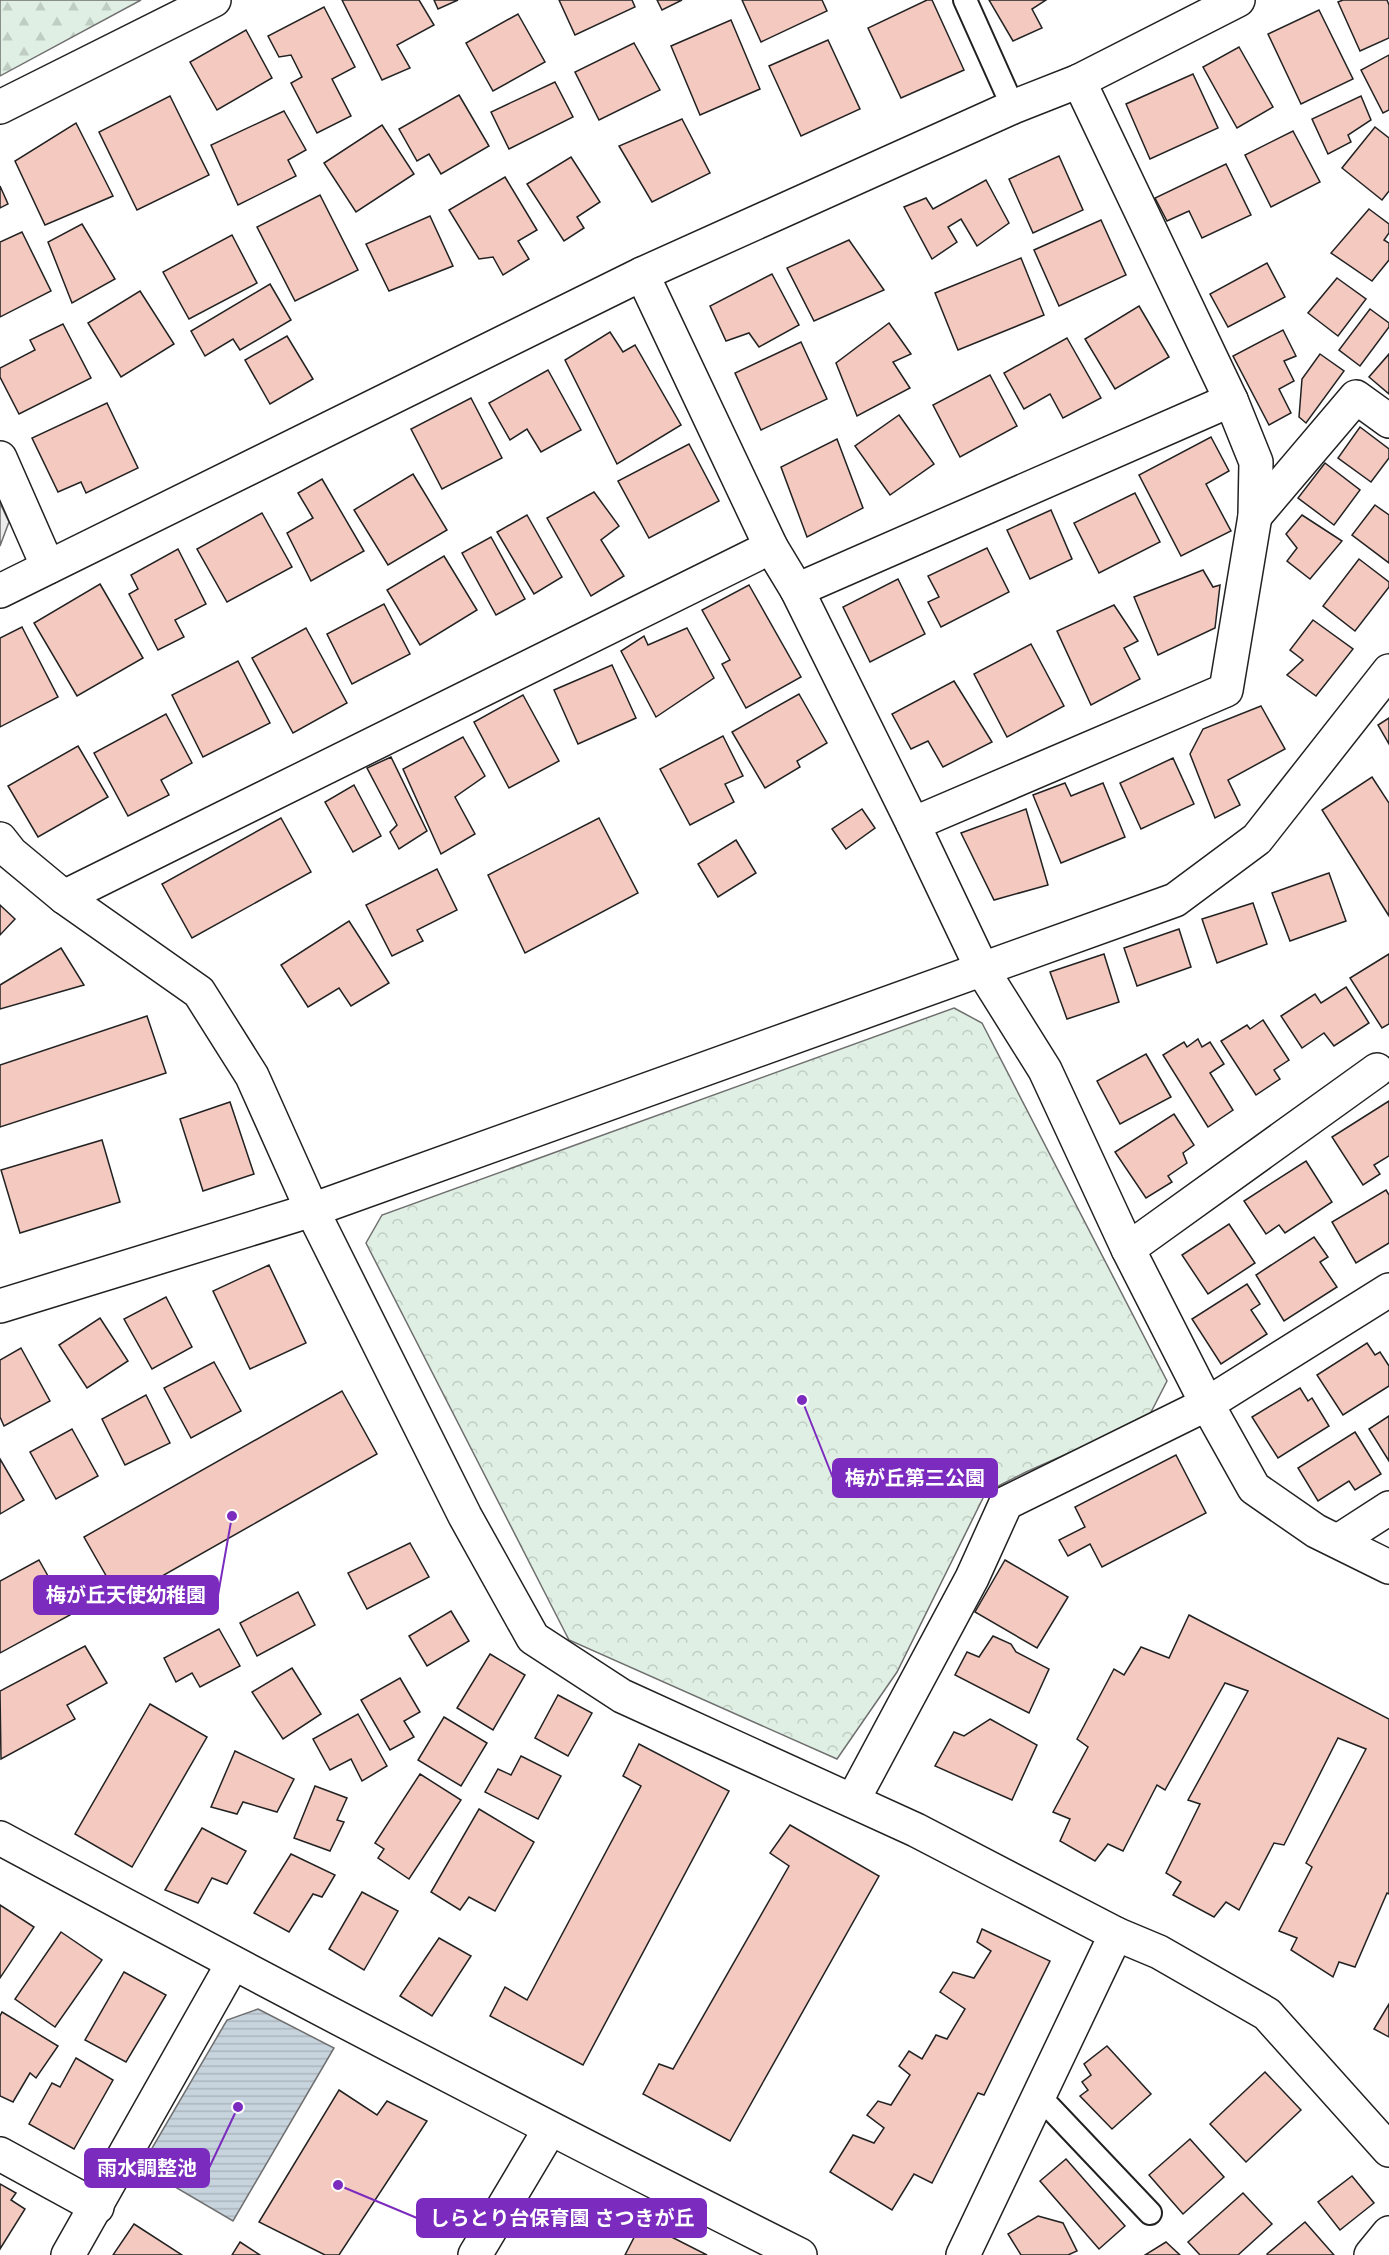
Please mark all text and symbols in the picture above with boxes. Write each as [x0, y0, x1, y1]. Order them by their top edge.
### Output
callout: 梅が丘第三公園 [833, 1459, 997, 1497]
text: 梅が丘第三公園 [845, 1465, 985, 1489]
callout: 梅が丘天使幼稚園 [34, 1576, 218, 1614]
text: 梅が丘天使幼稚園 [46, 1582, 206, 1606]
callout: 雨水調整池 [85, 2149, 209, 2187]
text: 雨水調整池 [97, 2155, 197, 2179]
callout: しらとり台保育園 さつきが丘 [417, 2199, 706, 2237]
text: しらとり台保育園 さつきが丘 [430, 2205, 695, 2229]

